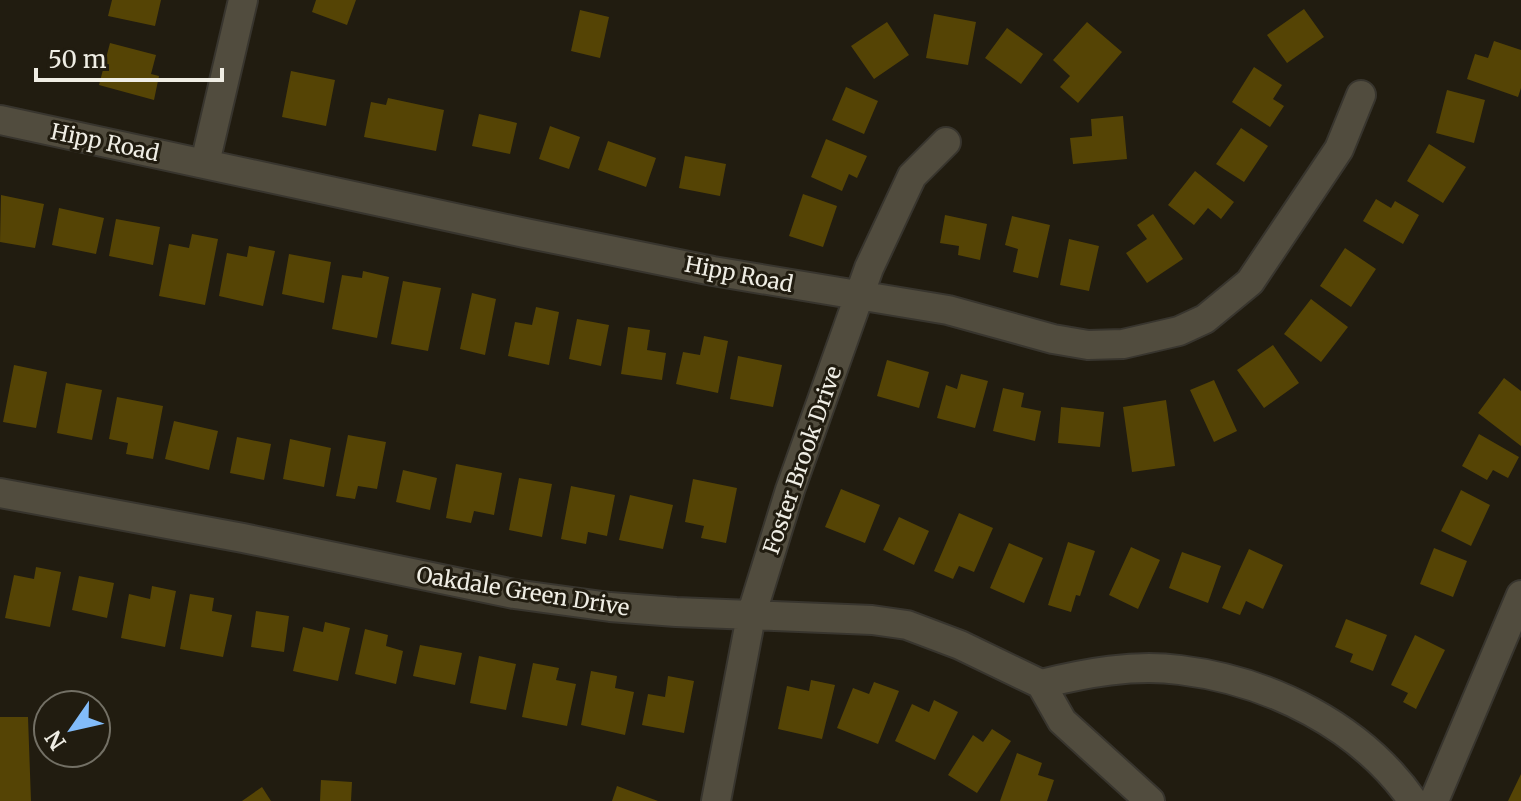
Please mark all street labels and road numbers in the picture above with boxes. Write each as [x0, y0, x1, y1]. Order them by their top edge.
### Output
street label: Hipp Road [48, 117, 162, 167]
street label: Hipp Road [682, 250, 796, 298]
street label: Foster Brook Drive [757, 362, 847, 558]
street label: Oakdale Green Drive [414, 560, 632, 622]

